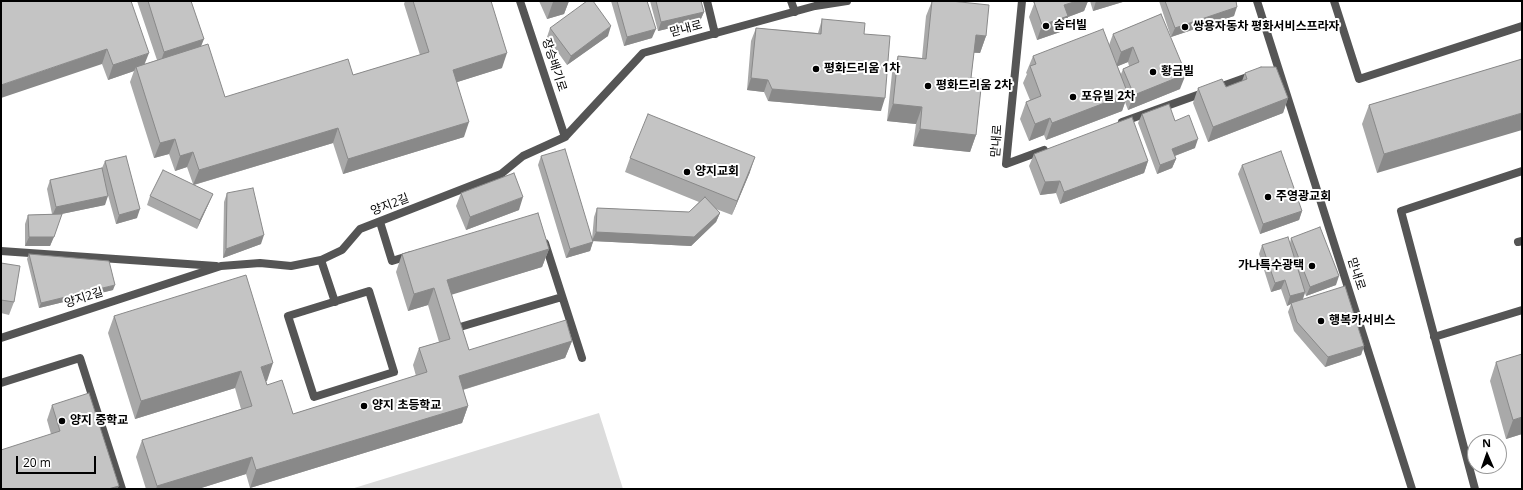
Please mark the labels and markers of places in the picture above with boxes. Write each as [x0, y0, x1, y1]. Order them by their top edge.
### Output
place label: 숨터빌 [1054, 19, 1087, 33]
place label: 쌍용자동차 평화서비스프라자 [1193, 20, 1340, 34]
marker: 숨터빌 [1041, 21, 1051, 31]
marker: 쌍용자동차 평화서비스프라자 [1180, 22, 1190, 32]
place label: 평화드리움 1차 [824, 62, 900, 76]
marker: 평화드리움 1차 [811, 64, 821, 74]
place label: 황금빌 [1161, 65, 1194, 79]
marker: 황금빌 [1148, 67, 1158, 77]
place label: 평화드리움 2차 [936, 79, 1012, 93]
marker: 평화드리움 2차 [923, 81, 933, 91]
place label: 포유빌 2차 [1081, 90, 1135, 104]
marker: 포유빌 2차 [1068, 92, 1078, 102]
place label: 양지교회 [695, 165, 739, 179]
marker: 양지교회 [682, 167, 692, 177]
place label: 주영광교회 [1276, 190, 1331, 204]
marker: 주영광교회 [1263, 192, 1273, 202]
place label: 가나특수광택 [1238, 259, 1304, 273]
marker: 가나특수광택 [1307, 261, 1317, 271]
place label: 행복카서비스 [1329, 314, 1395, 328]
marker: 행복카서비스 [1316, 316, 1326, 326]
place label: 양지 초등학교 [372, 399, 441, 413]
marker: 양지 초등학교 [359, 401, 369, 411]
place label: 양지 중학교 [70, 414, 128, 428]
marker: 양지 중학교 [57, 416, 67, 426]

